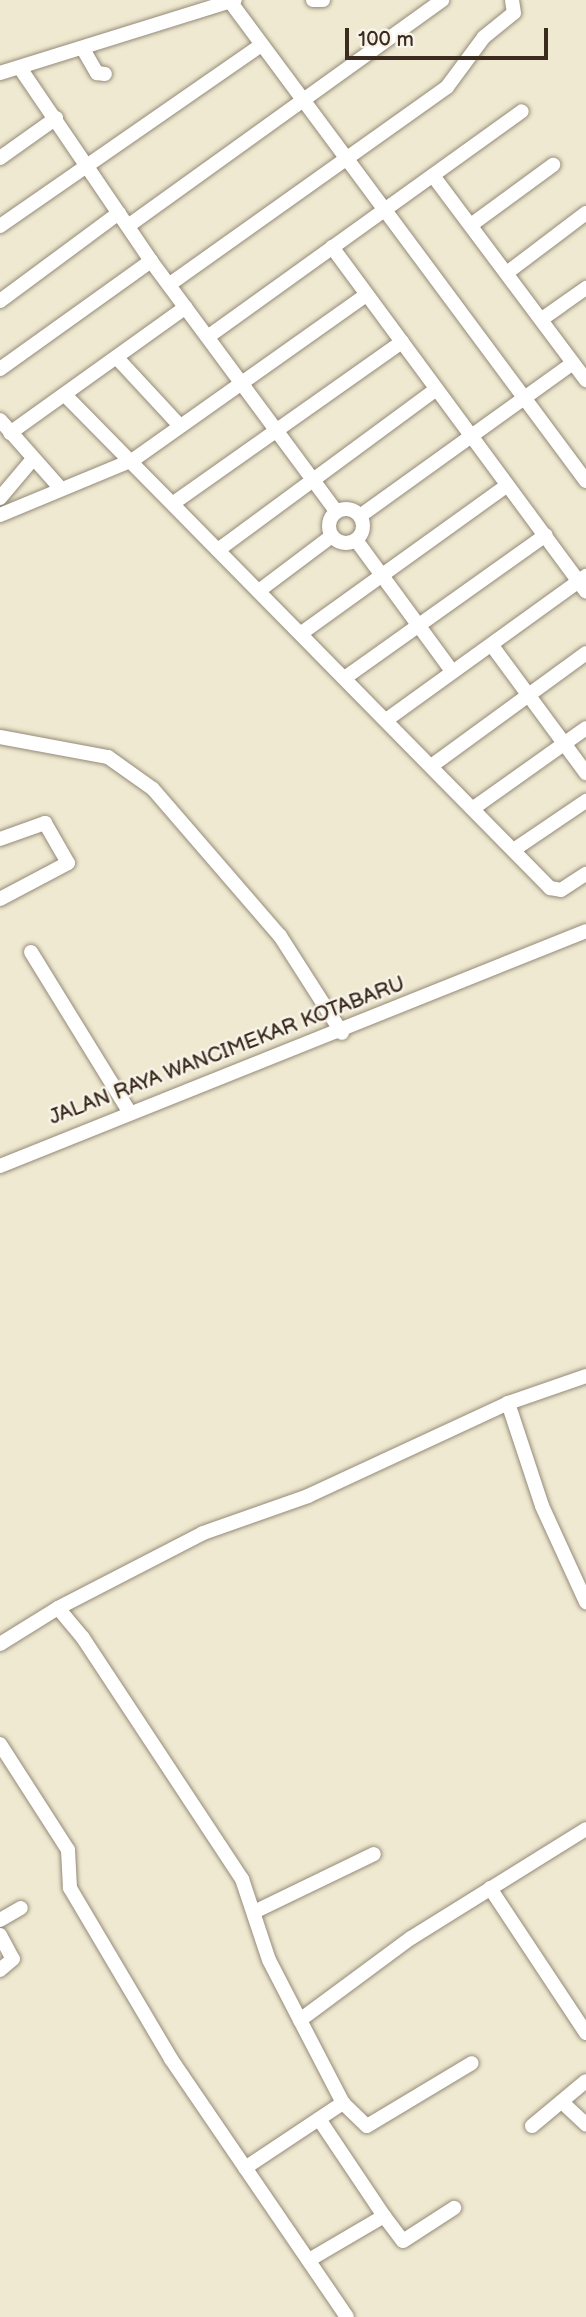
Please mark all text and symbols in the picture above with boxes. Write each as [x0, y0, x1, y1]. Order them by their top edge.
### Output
scale bar [348, 14, 551, 58]
text: 100 m [358, 27, 414, 52]
street label: JALAN RAYA WANCIMEKAR KOTABARU [45, 971, 409, 1131]

